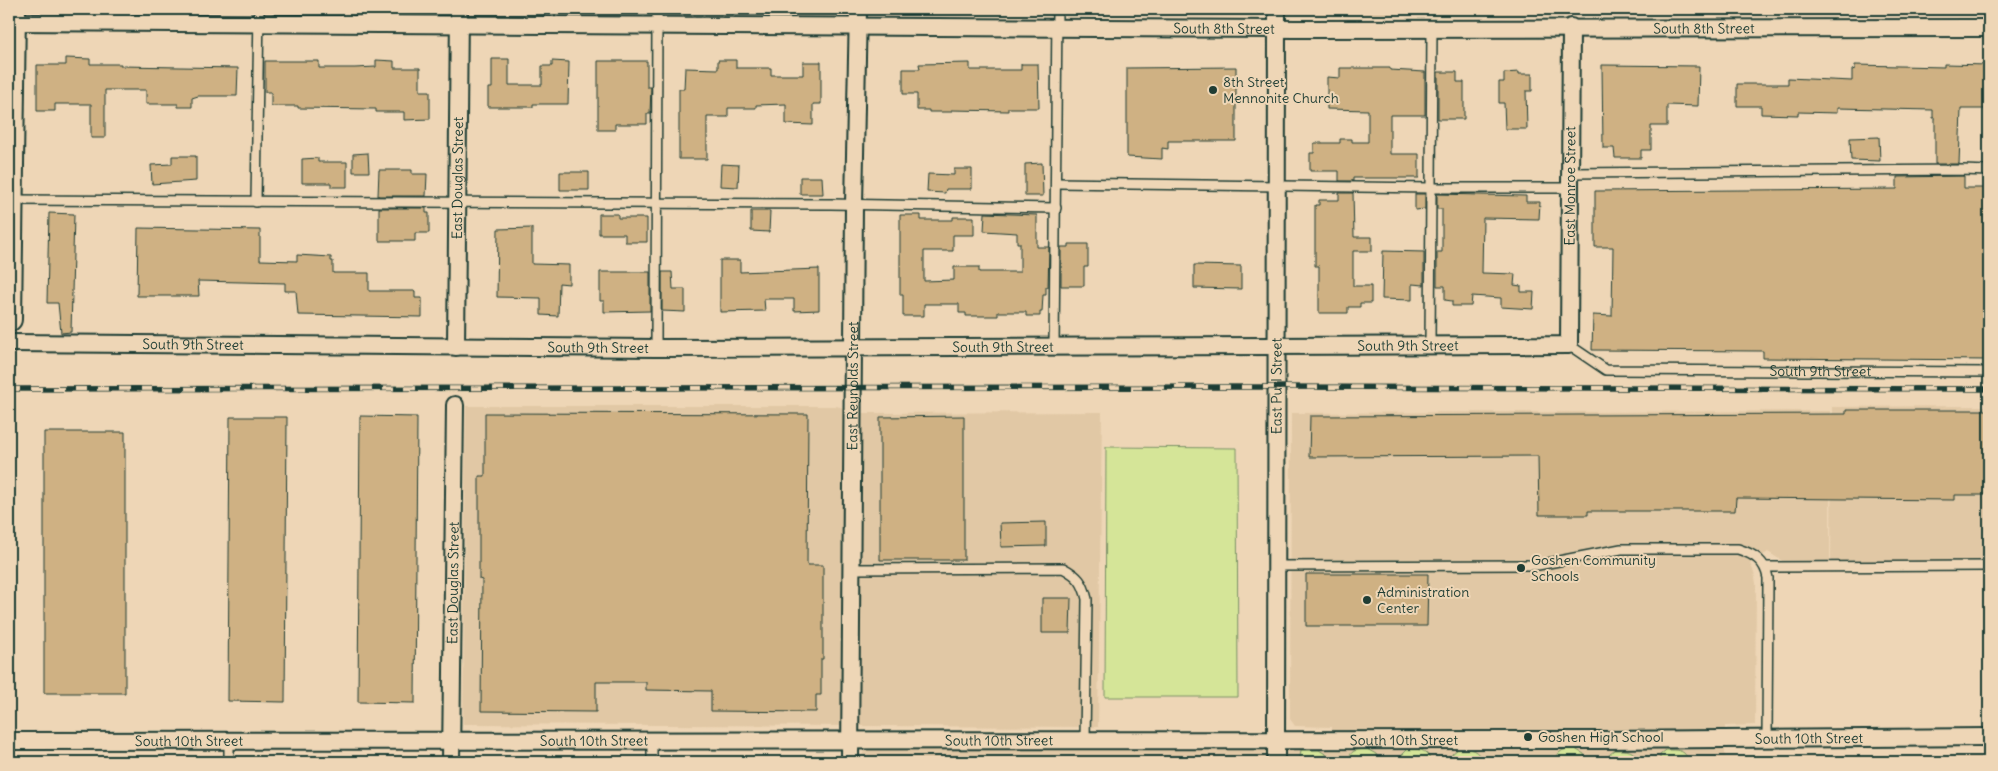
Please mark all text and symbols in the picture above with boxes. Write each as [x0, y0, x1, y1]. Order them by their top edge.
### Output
street label: South 8th Street [1173, 19, 1275, 38]
street label: South 8th Street [1653, 19, 1755, 37]
place label: 8th Street Mennonite Church [1223, 73, 1339, 107]
marker: 8th Street Mennonite Church [1207, 84, 1219, 96]
street label: East Douglas Street [448, 116, 467, 239]
street label: East Monroe Street [1561, 126, 1579, 246]
street label: East Reynolds Street [843, 321, 862, 451]
street label: South 9th Street [142, 335, 244, 354]
street label: South 9th Street [1357, 336, 1459, 355]
street label: East Purl Street [1267, 337, 1286, 434]
street label: South 9th Street [547, 338, 649, 357]
street label: South 9th Street [952, 338, 1054, 356]
street label: South 9th Street [1770, 362, 1871, 380]
street label: East Douglas Street [443, 521, 463, 644]
place label: Goshen Community Schools [1531, 551, 1656, 585]
marker: Goshen Community Schools [1515, 562, 1527, 574]
place label: Administration Center [1377, 583, 1469, 617]
marker: Administration Center [1361, 594, 1373, 606]
place label: Goshen High School [1538, 728, 1664, 746]
street label: South 10th Street [1755, 729, 1863, 748]
street label: South 10th Street [945, 731, 1053, 749]
street label: South 10th Street [1350, 731, 1458, 749]
marker: Goshen High School [1522, 731, 1534, 743]
street label: South 10th Street [135, 732, 243, 750]
street label: South 10th Street [540, 732, 648, 750]

